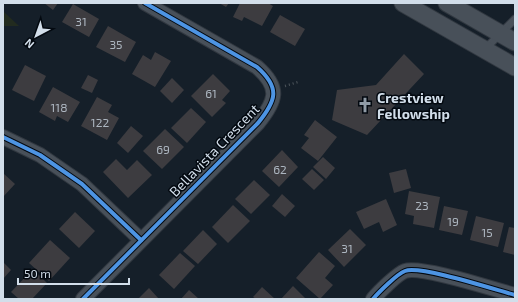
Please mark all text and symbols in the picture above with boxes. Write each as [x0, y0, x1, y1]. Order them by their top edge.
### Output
house number: 31 [75, 14, 87, 28]
north arrow [16, 16, 56, 56]
text: N [22, 36, 36, 51]
house number: 35 [109, 37, 123, 51]
house number: 61 [205, 86, 217, 100]
place label: Crestview Fellowship [377, 89, 450, 122]
church icon: Crestview Fellowship [356, 96, 374, 114]
house number: 118 [51, 100, 67, 114]
street label: Bellavista Crescent [165, 100, 263, 200]
house number: 122 [91, 115, 109, 129]
house number: 69 [156, 142, 170, 156]
house number: 62 [273, 162, 287, 176]
house number: 23 [415, 198, 429, 212]
house number: 19 [447, 214, 459, 228]
house number: 15 [481, 225, 493, 239]
house number: 31 [341, 241, 353, 255]
scale bar [18, 260, 129, 286]
text: 50 m [24, 266, 51, 280]

